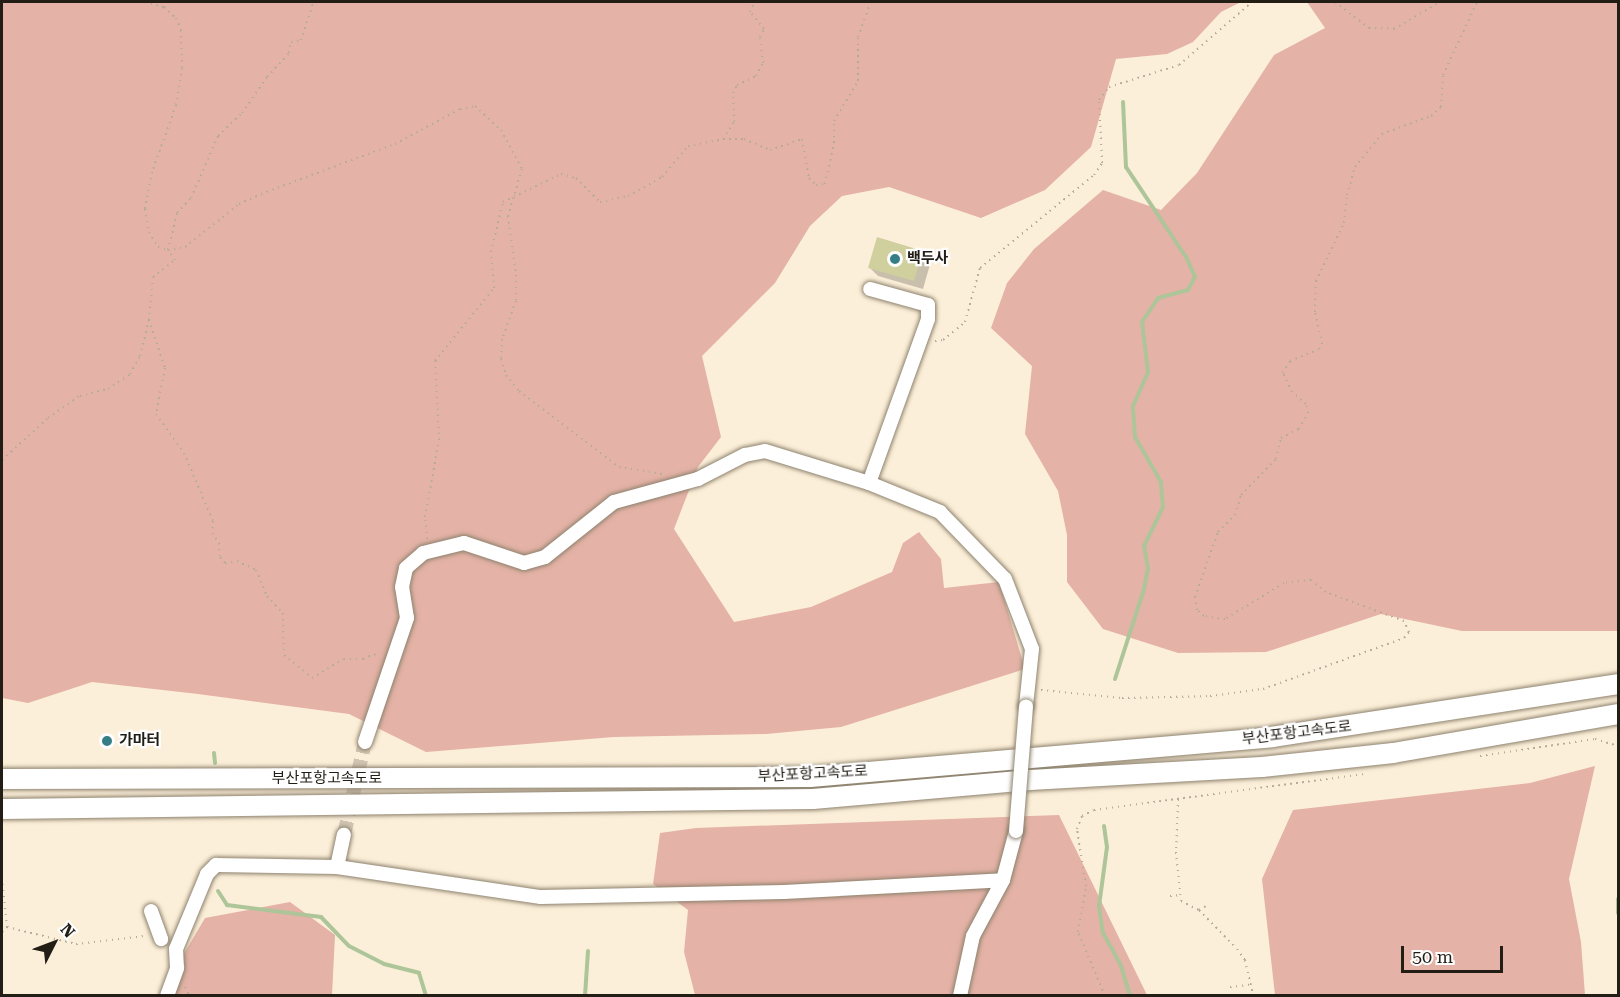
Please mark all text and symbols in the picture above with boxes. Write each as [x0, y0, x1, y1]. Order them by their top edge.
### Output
place label: 백두사 [907, 250, 948, 268]
marker: 백두사 [888, 252, 902, 266]
street label: 부산포항고속도로 [1241, 717, 1353, 749]
place label: 가마터 [119, 732, 160, 750]
marker: 가마터 [100, 734, 114, 748]
street label: 부산포항고속도로 [757, 762, 869, 786]
street label: 부산포항고속도로 [272, 770, 382, 788]
north arrow [24, 913, 84, 973]
text: N [57, 920, 79, 942]
scale bar [1404, 934, 1506, 972]
text: 50 m [1412, 946, 1453, 967]

